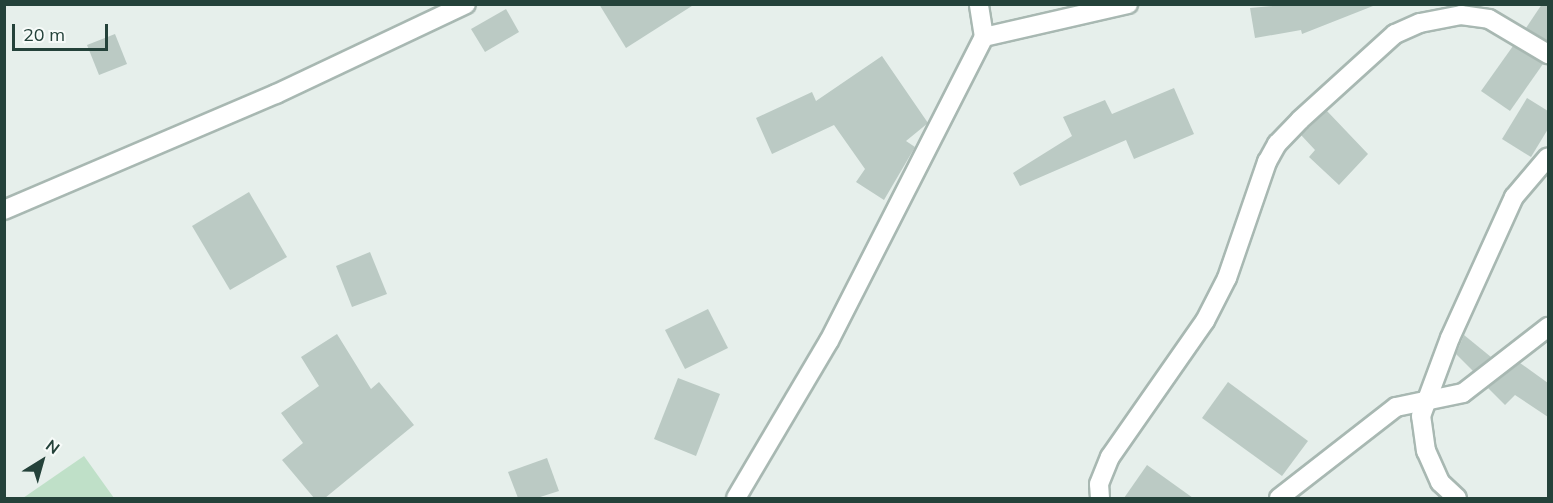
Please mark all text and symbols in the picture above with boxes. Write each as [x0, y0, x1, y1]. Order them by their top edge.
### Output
scale bar [15, 12, 111, 50]
text: 20 m [23, 23, 65, 46]
north arrow [12, 431, 72, 491]
text: N [42, 435, 64, 458]

